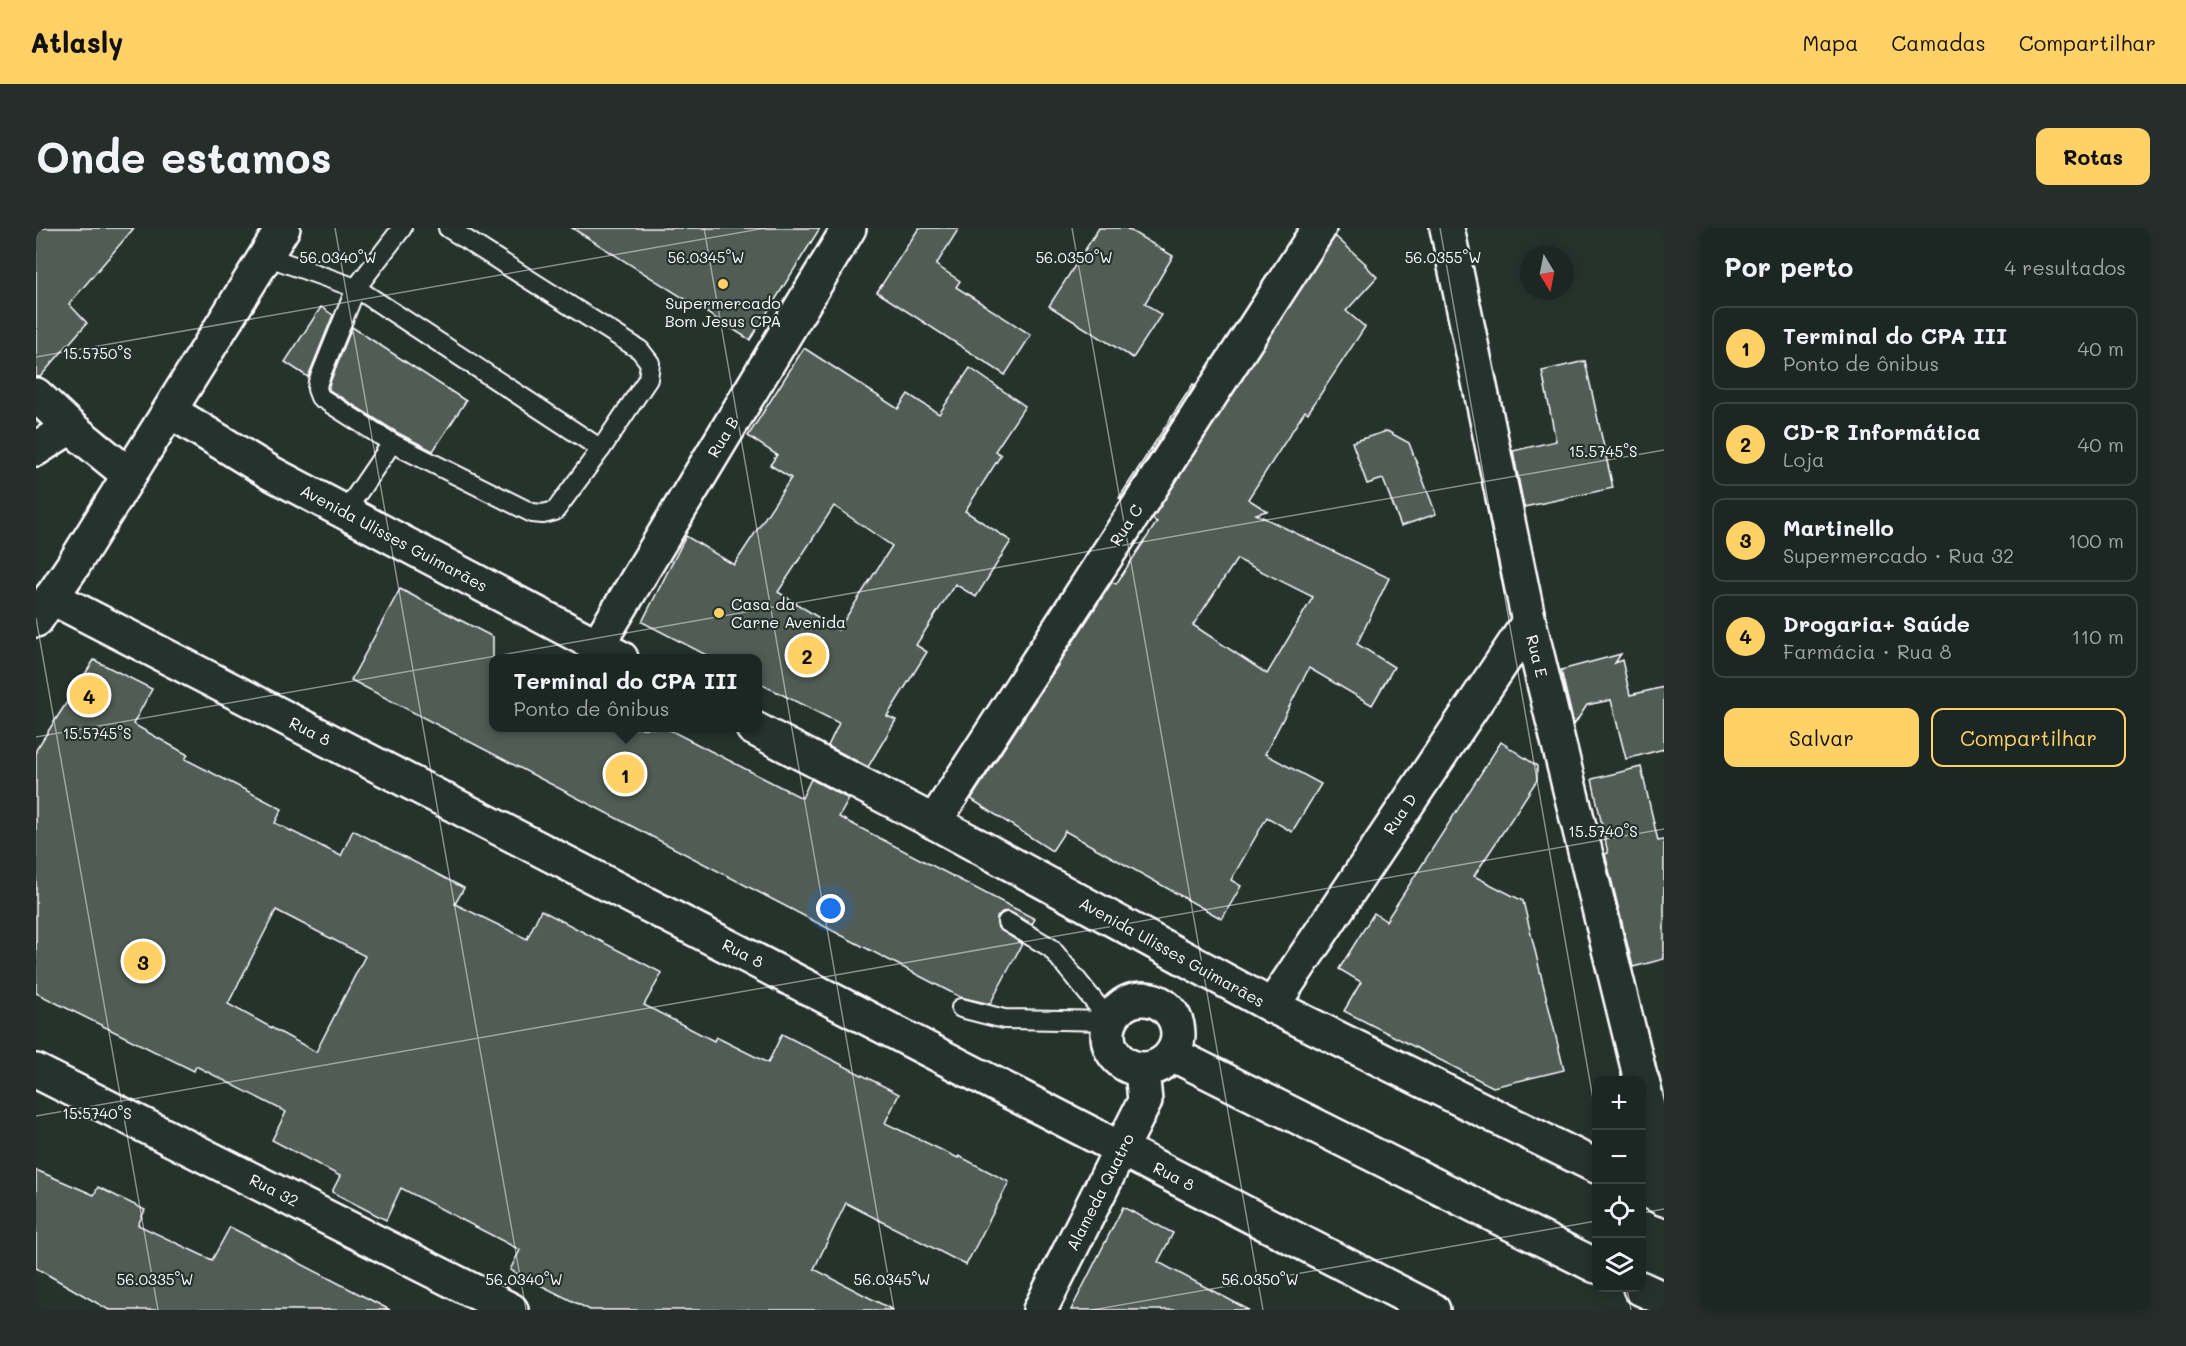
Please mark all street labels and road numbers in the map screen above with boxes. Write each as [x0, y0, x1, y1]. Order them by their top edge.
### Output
street label: Rua B [702, 412, 743, 461]
street label: Avenida Ulisses Guimarães [297, 479, 491, 596]
street label: Rua C [1104, 500, 1147, 550]
street label: Rua E [1522, 632, 1553, 679]
street label: Rua 8 [286, 711, 335, 750]
street label: Rua D [1378, 789, 1421, 838]
street label: Avenida Ulisses Guimarães [1076, 892, 1269, 1011]
street label: Rua 8 [719, 933, 768, 972]
street label: Alameda Quatro [1061, 1130, 1138, 1254]
street label: Rua 8 [1150, 1156, 1199, 1195]
street label: Rua 32 [246, 1168, 302, 1211]

